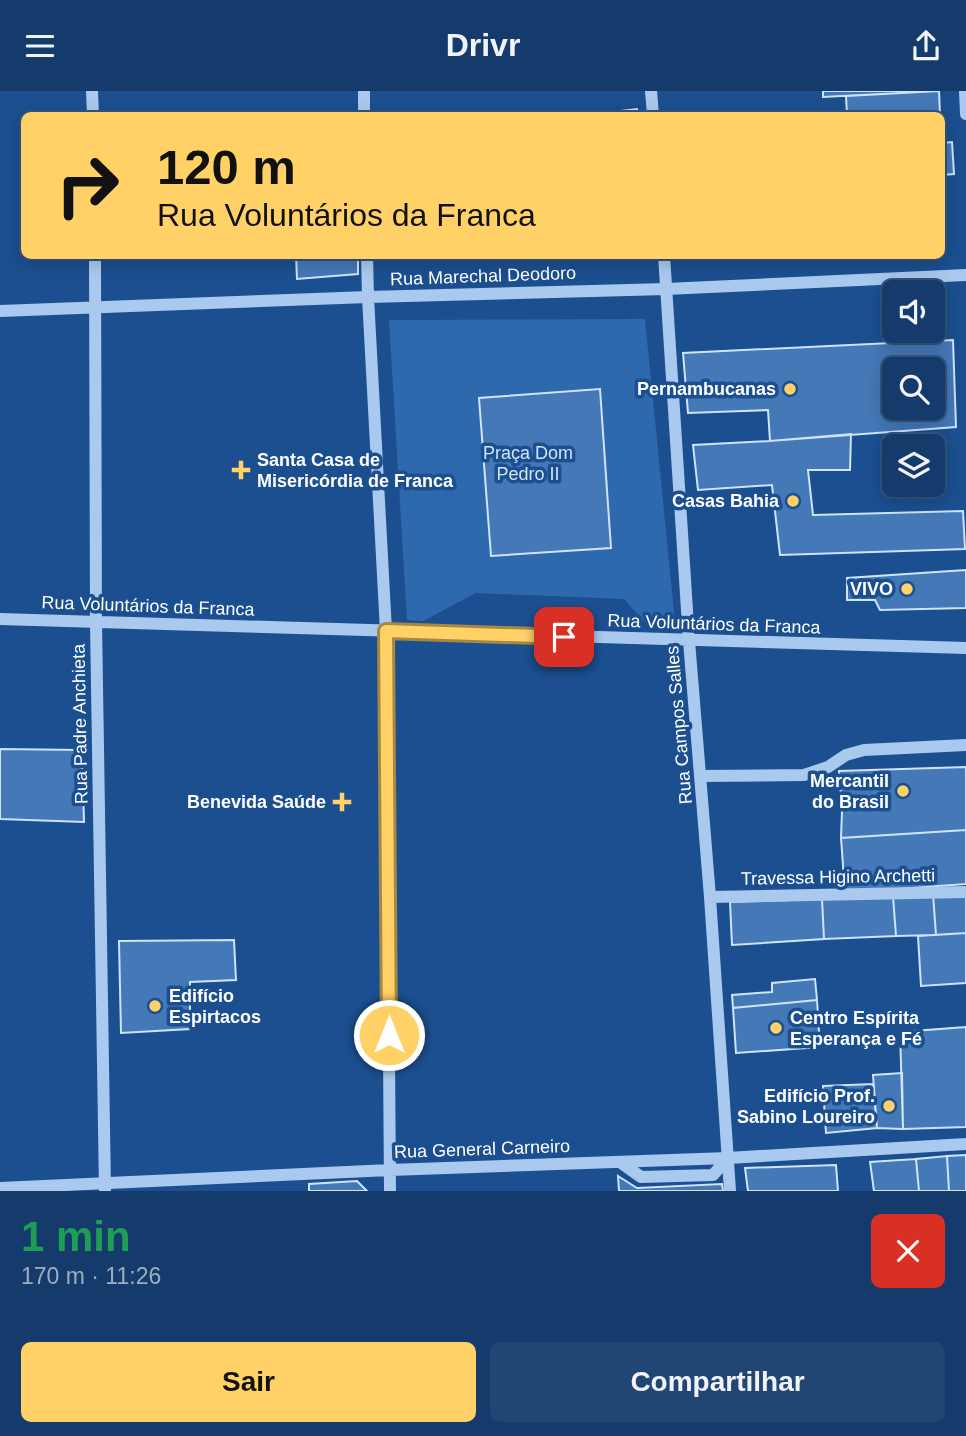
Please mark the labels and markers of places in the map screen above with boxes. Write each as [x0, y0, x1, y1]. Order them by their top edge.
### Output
place label: Pernambucanas [637, 379, 776, 399]
marker: Pernambucanas [782, 381, 798, 397]
place label: Santa Casa de Misericórdia de Franca [257, 450, 454, 491]
marker: Santa Casa de Misericórdia de Franca [231, 460, 251, 480]
place label: Casas Bahia [672, 491, 780, 511]
marker: Casas Bahia [785, 493, 801, 509]
place label: VIVO [850, 579, 893, 599]
marker: VIVO [899, 581, 915, 597]
pin [534, 607, 594, 667]
place label: Mercantil do Brasil [810, 771, 889, 812]
marker: Mercantil do Brasil [895, 783, 911, 799]
place label: Benevida Saúde [187, 792, 326, 812]
marker: Benevida Saúde [332, 792, 352, 812]
place label: Edifício Espirtacos [169, 986, 261, 1027]
marker: Edifício Espirtacos [147, 998, 163, 1014]
place label: Centro Espírita Esperança e Fé [790, 1008, 922, 1049]
marker: Centro Espírita Esperança e Fé [768, 1020, 784, 1036]
place label: Edifício Prof. Sabino Loureiro [737, 1086, 875, 1127]
marker: Edifício Prof. Sabino Loureiro [881, 1098, 897, 1114]

